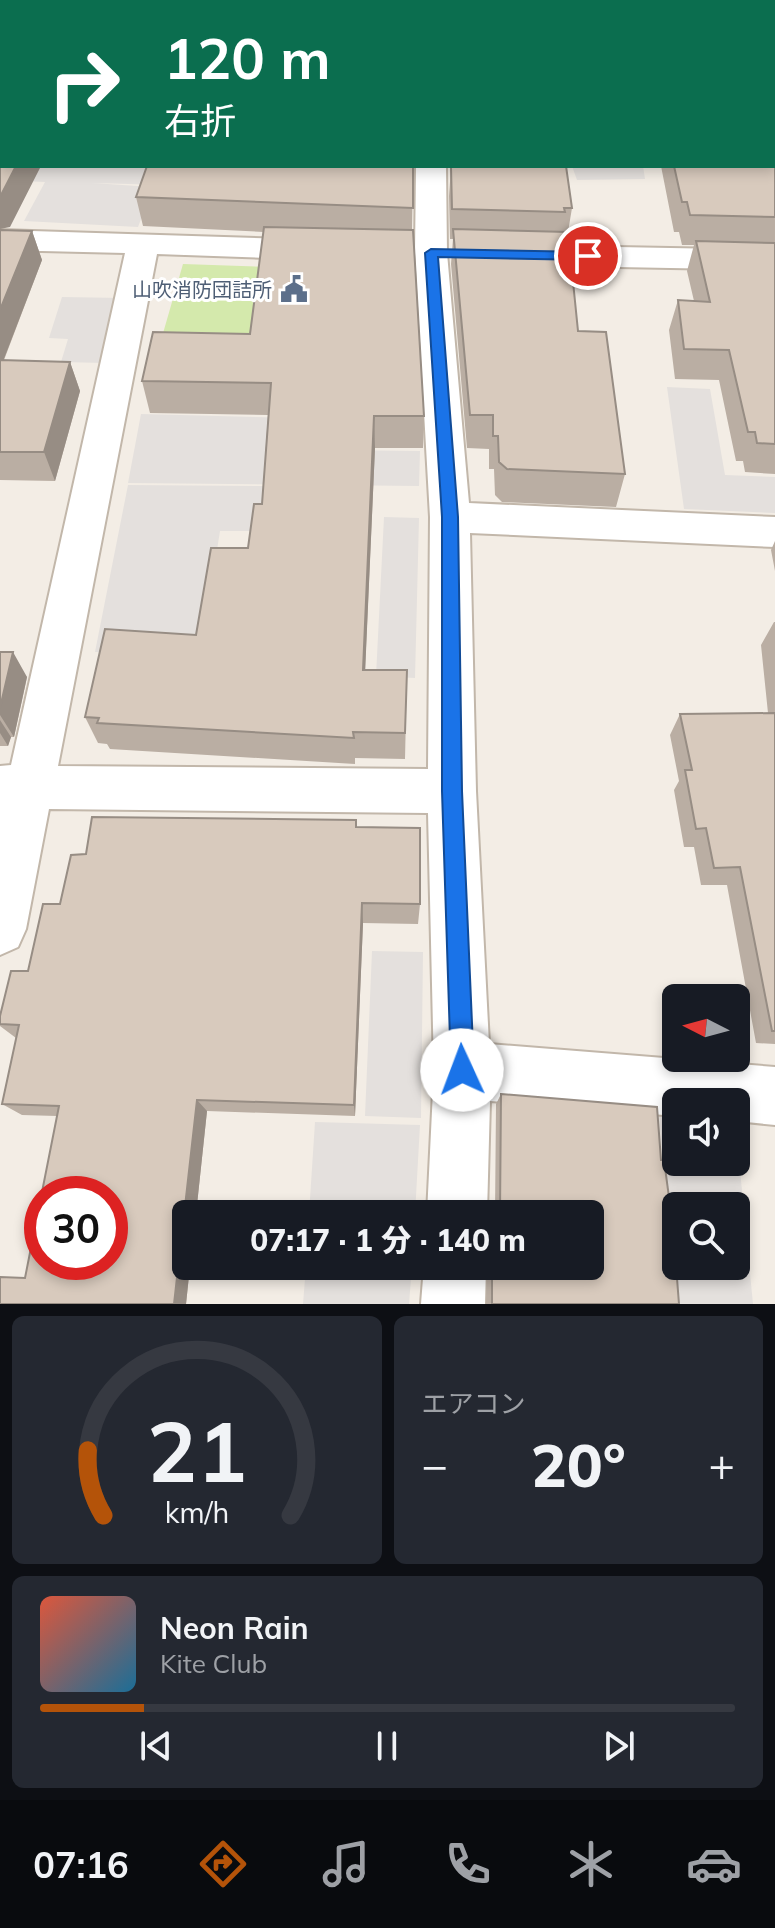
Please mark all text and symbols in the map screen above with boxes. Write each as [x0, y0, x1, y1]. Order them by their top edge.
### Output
text: 120 m [164, 23, 331, 93]
icon: right [32, 32, 136, 136]
text: 右折 [164, 98, 236, 143]
pin [554, 222, 622, 290]
icon: arrive [566, 234, 610, 278]
public building icon: 山吹消防団詰所 [279, 274, 309, 304]
place label: 山吹消防団詰所 [132, 277, 272, 302]
north arrow [662, 984, 750, 1072]
map controls [662, 984, 750, 1280]
position arrow [420, 1028, 504, 1112]
button: sound [662, 1088, 750, 1176]
speed limit sign: 30 [24, 1176, 128, 1280]
button: search [662, 1192, 750, 1280]
text: 07:17 · 1 分 · 140 m [250, 1221, 526, 1259]
text: エアコン [422, 1387, 526, 1420]
text: 21 [147, 1398, 247, 1503]
text: 20° [531, 1427, 626, 1502]
text: − [422, 1437, 448, 1492]
text: + [709, 1437, 735, 1492]
text: km/h [164, 1494, 229, 1530]
text: Neon Rain [160, 1609, 309, 1647]
text: Kite Club [160, 1647, 267, 1680]
icon: previous [134, 1724, 178, 1768]
icon: pause [365, 1724, 409, 1768]
icon: next [597, 1724, 641, 1768]
icon: directions [195, 1836, 251, 1892]
icon: music [318, 1836, 374, 1892]
icon: phone [440, 1836, 496, 1892]
icon: climate [563, 1836, 619, 1892]
icon: car [686, 1836, 742, 1892]
text: 07:16 [33, 1842, 129, 1887]

